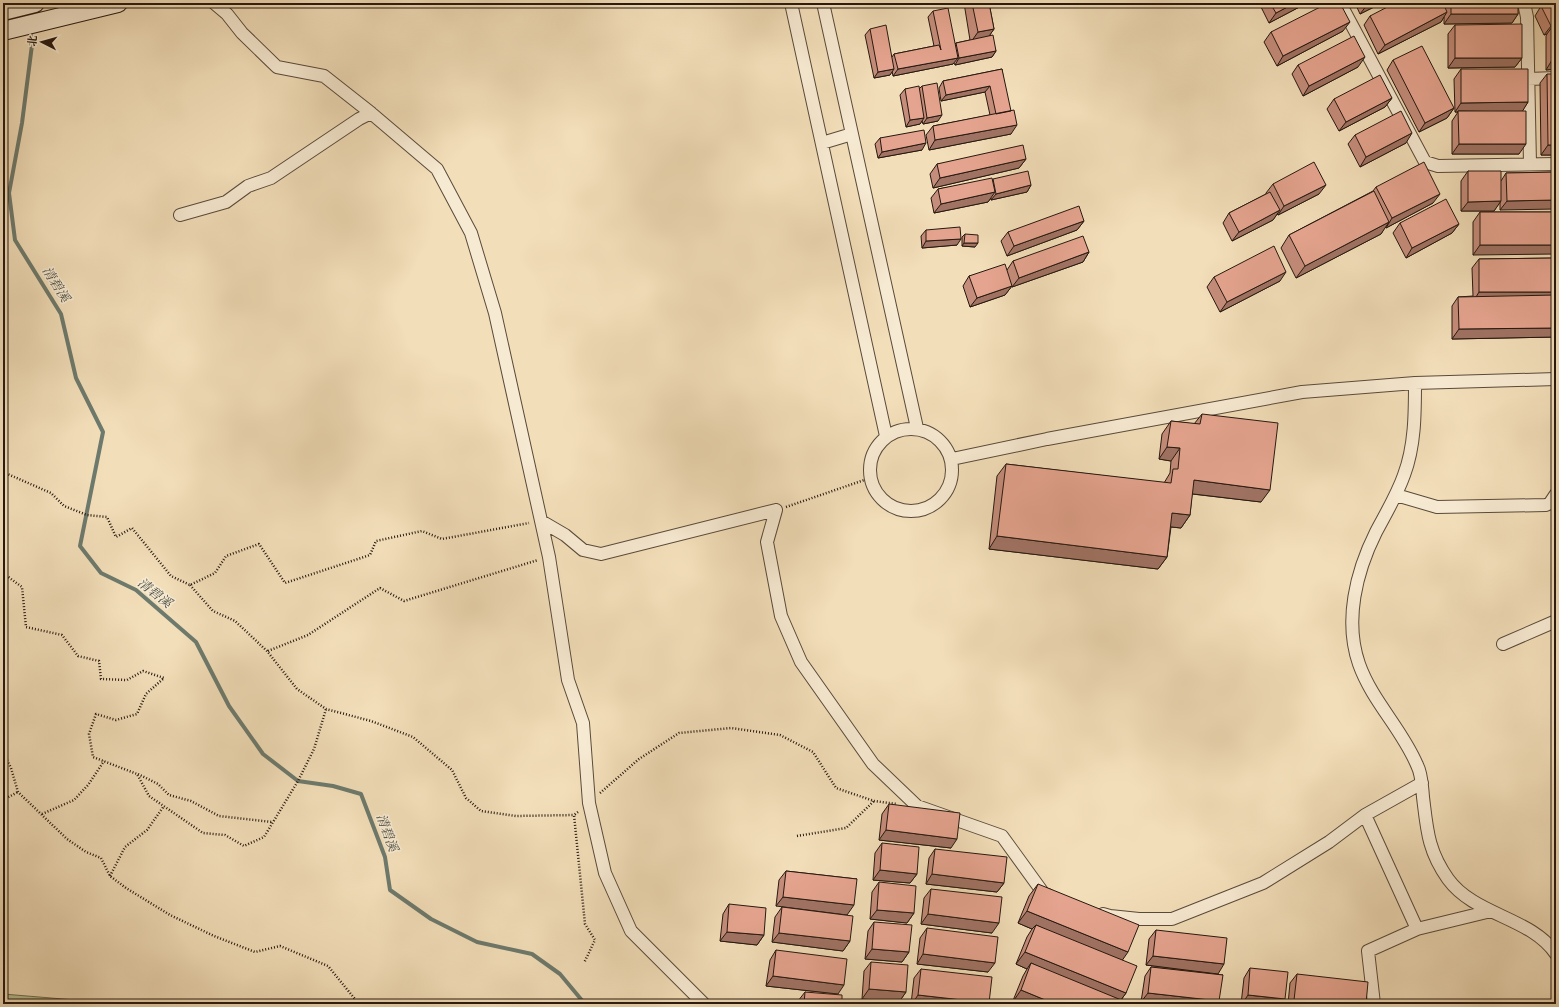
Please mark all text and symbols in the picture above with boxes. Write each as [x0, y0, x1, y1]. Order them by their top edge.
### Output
north arrow [22, 22, 62, 62]
text: 北 [26, 35, 42, 47]
water label: 清碧溪 [37, 264, 74, 308]
water label: 清碧溪 [133, 575, 176, 614]
water label: 清碧溪 [371, 812, 402, 856]

